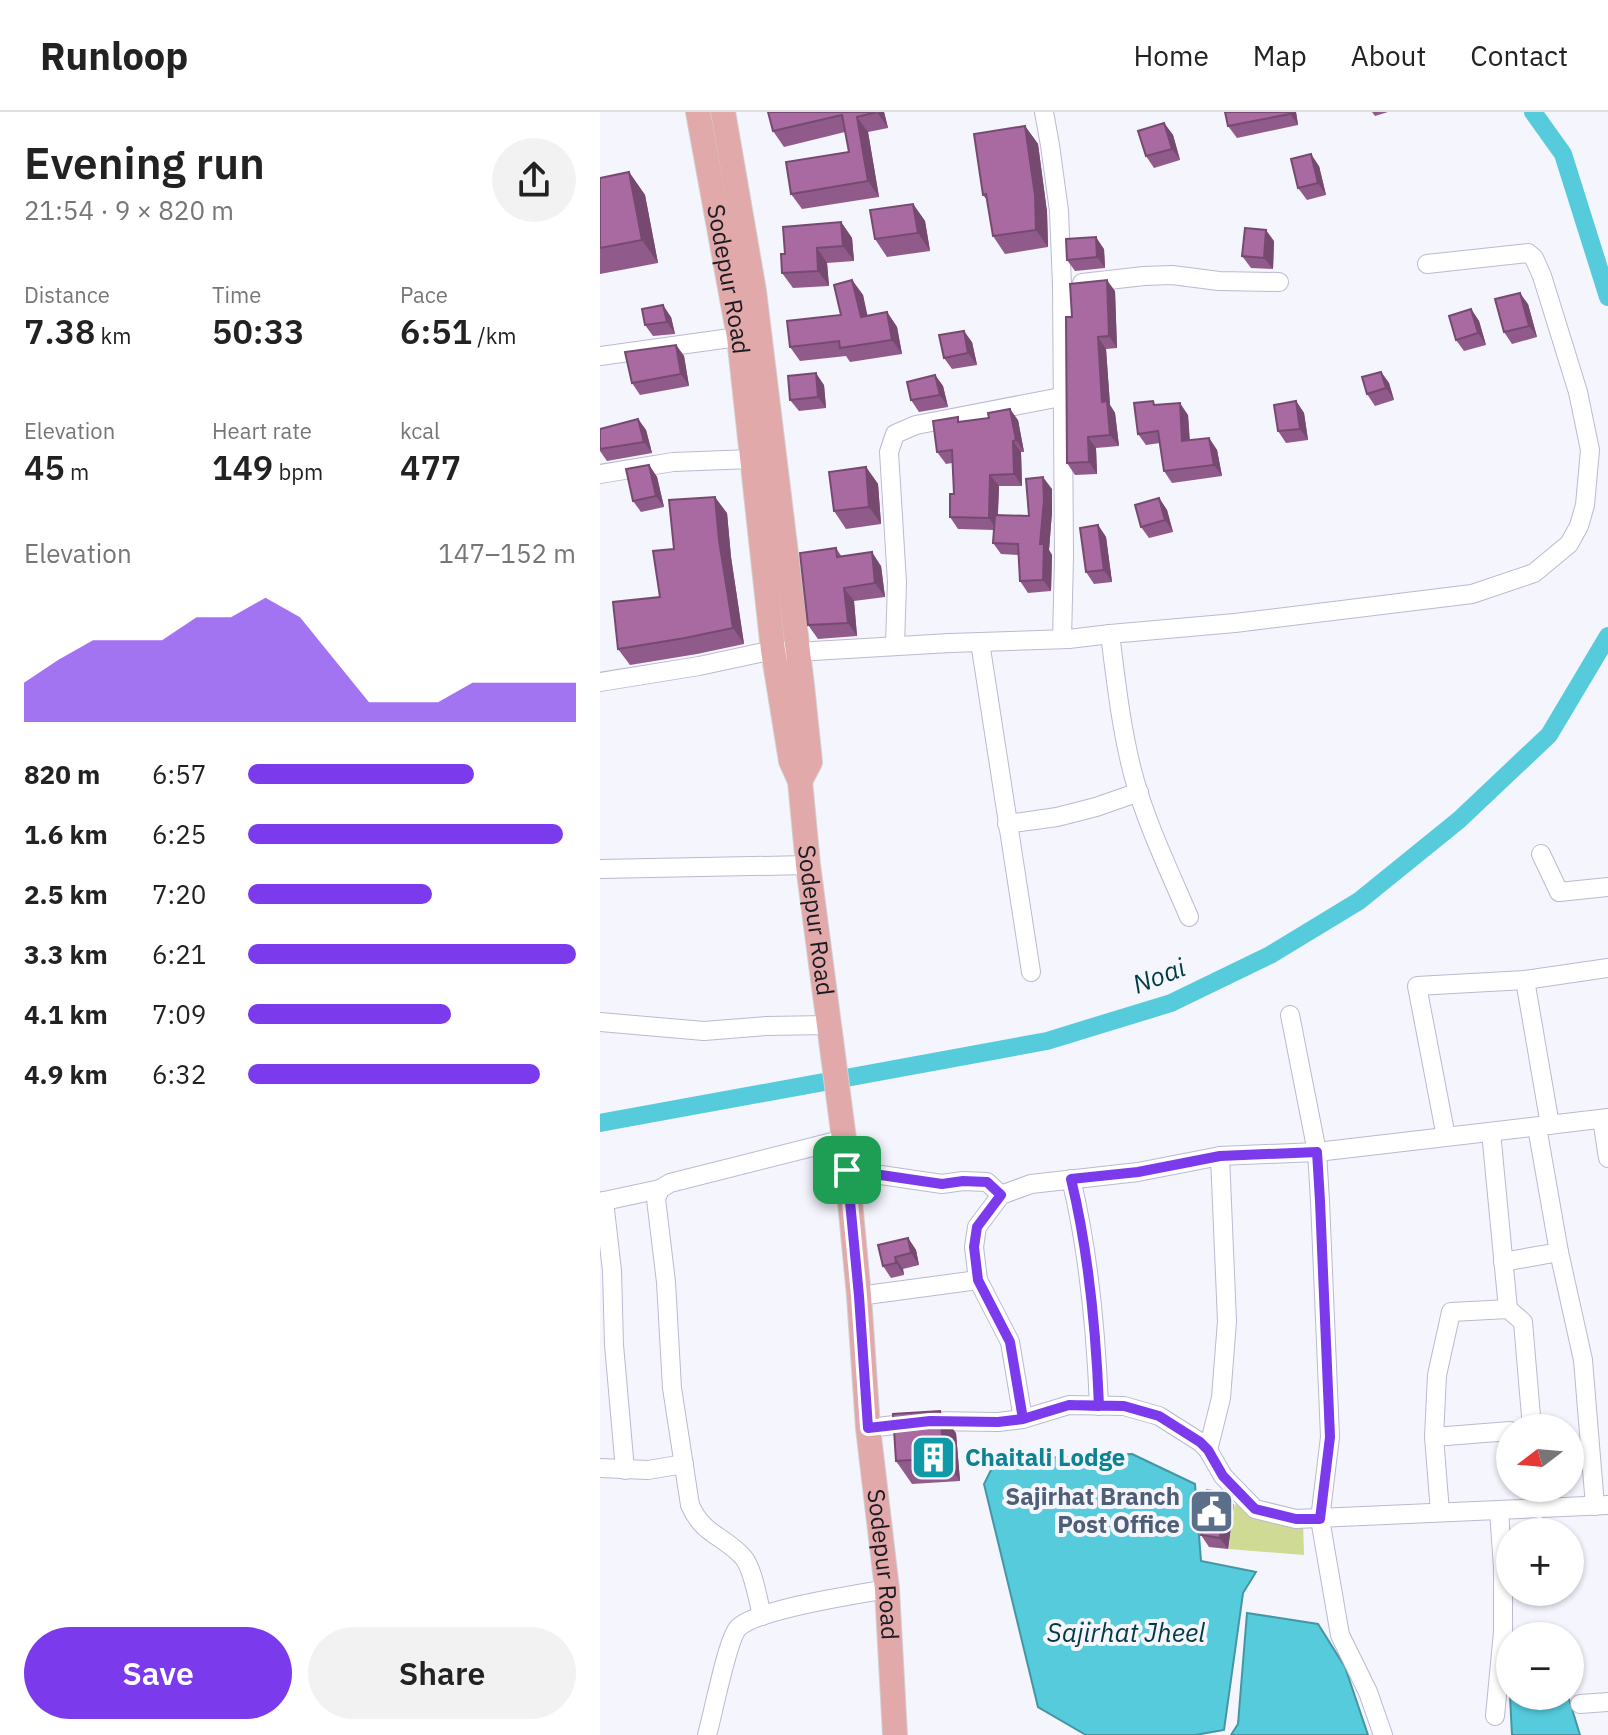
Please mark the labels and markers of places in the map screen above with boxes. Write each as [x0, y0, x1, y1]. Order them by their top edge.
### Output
pin [813, 1136, 881, 1204]
building icon: Chaitali Lodge [910, 1434, 958, 1482]
place label: Chaitali Lodge [965, 1441, 1125, 1473]
place label: Sajirhat Branch Post Office [1005, 1480, 1180, 1540]
public building icon: Sajirhat Branch Post Office [1187, 1487, 1235, 1535]

